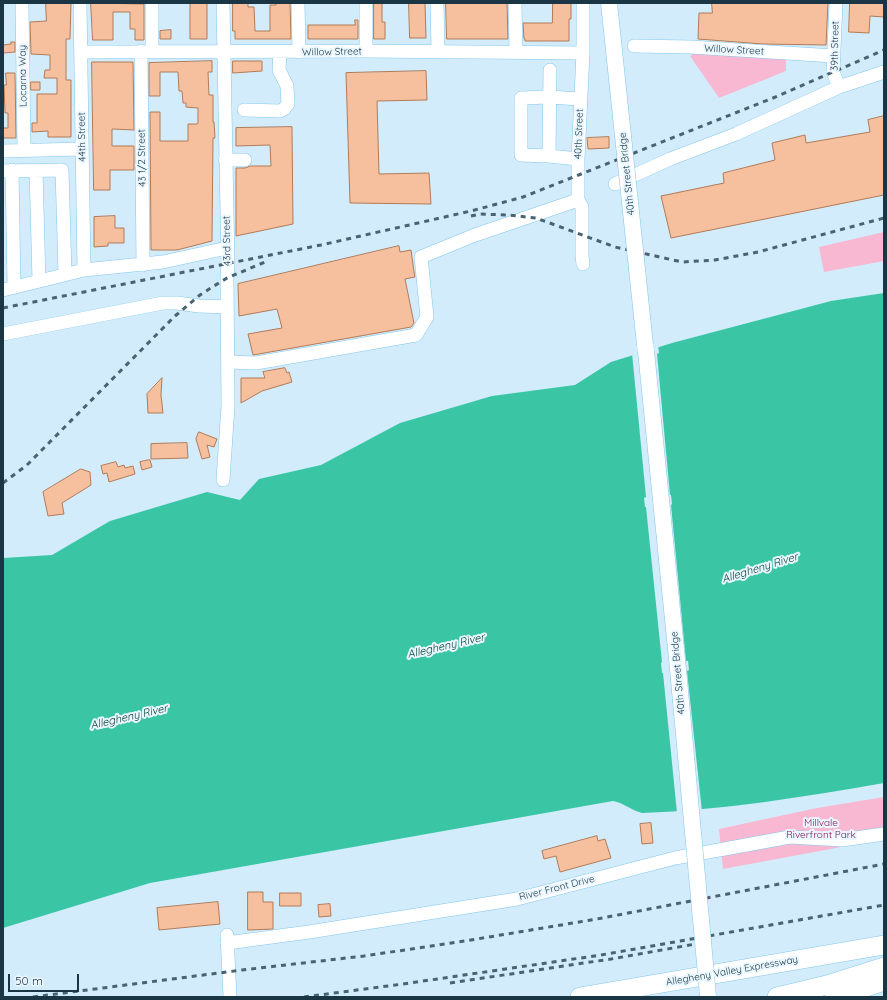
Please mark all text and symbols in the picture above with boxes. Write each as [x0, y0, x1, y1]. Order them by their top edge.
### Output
street label: 39th Street [829, 21, 841, 71]
street label: Willow Street [704, 42, 764, 58]
street label: Locarna Way [16, 45, 30, 107]
street label: Willow Street [302, 45, 362, 59]
street label: 40th Street [572, 109, 586, 159]
street label: 44th Street [76, 112, 88, 162]
street label: 43 1/2 Street [135, 129, 149, 187]
street label: 40th Street Bridge [617, 132, 637, 216]
street label: 43rd Street [221, 216, 233, 266]
water label: Allegheny River [720, 550, 800, 586]
water label: Allegheny River [406, 631, 486, 661]
street label: 40th Street Bridge [668, 631, 688, 715]
water label: Allegheny River [89, 702, 169, 732]
park label: Millvale Riverfront Park [786, 817, 856, 840]
street label: River Front Drive [518, 873, 596, 903]
street label: Allegheny Valley Expressway [665, 953, 799, 989]
scale bar [10, 966, 81, 992]
text: 50 m [15, 973, 43, 988]

